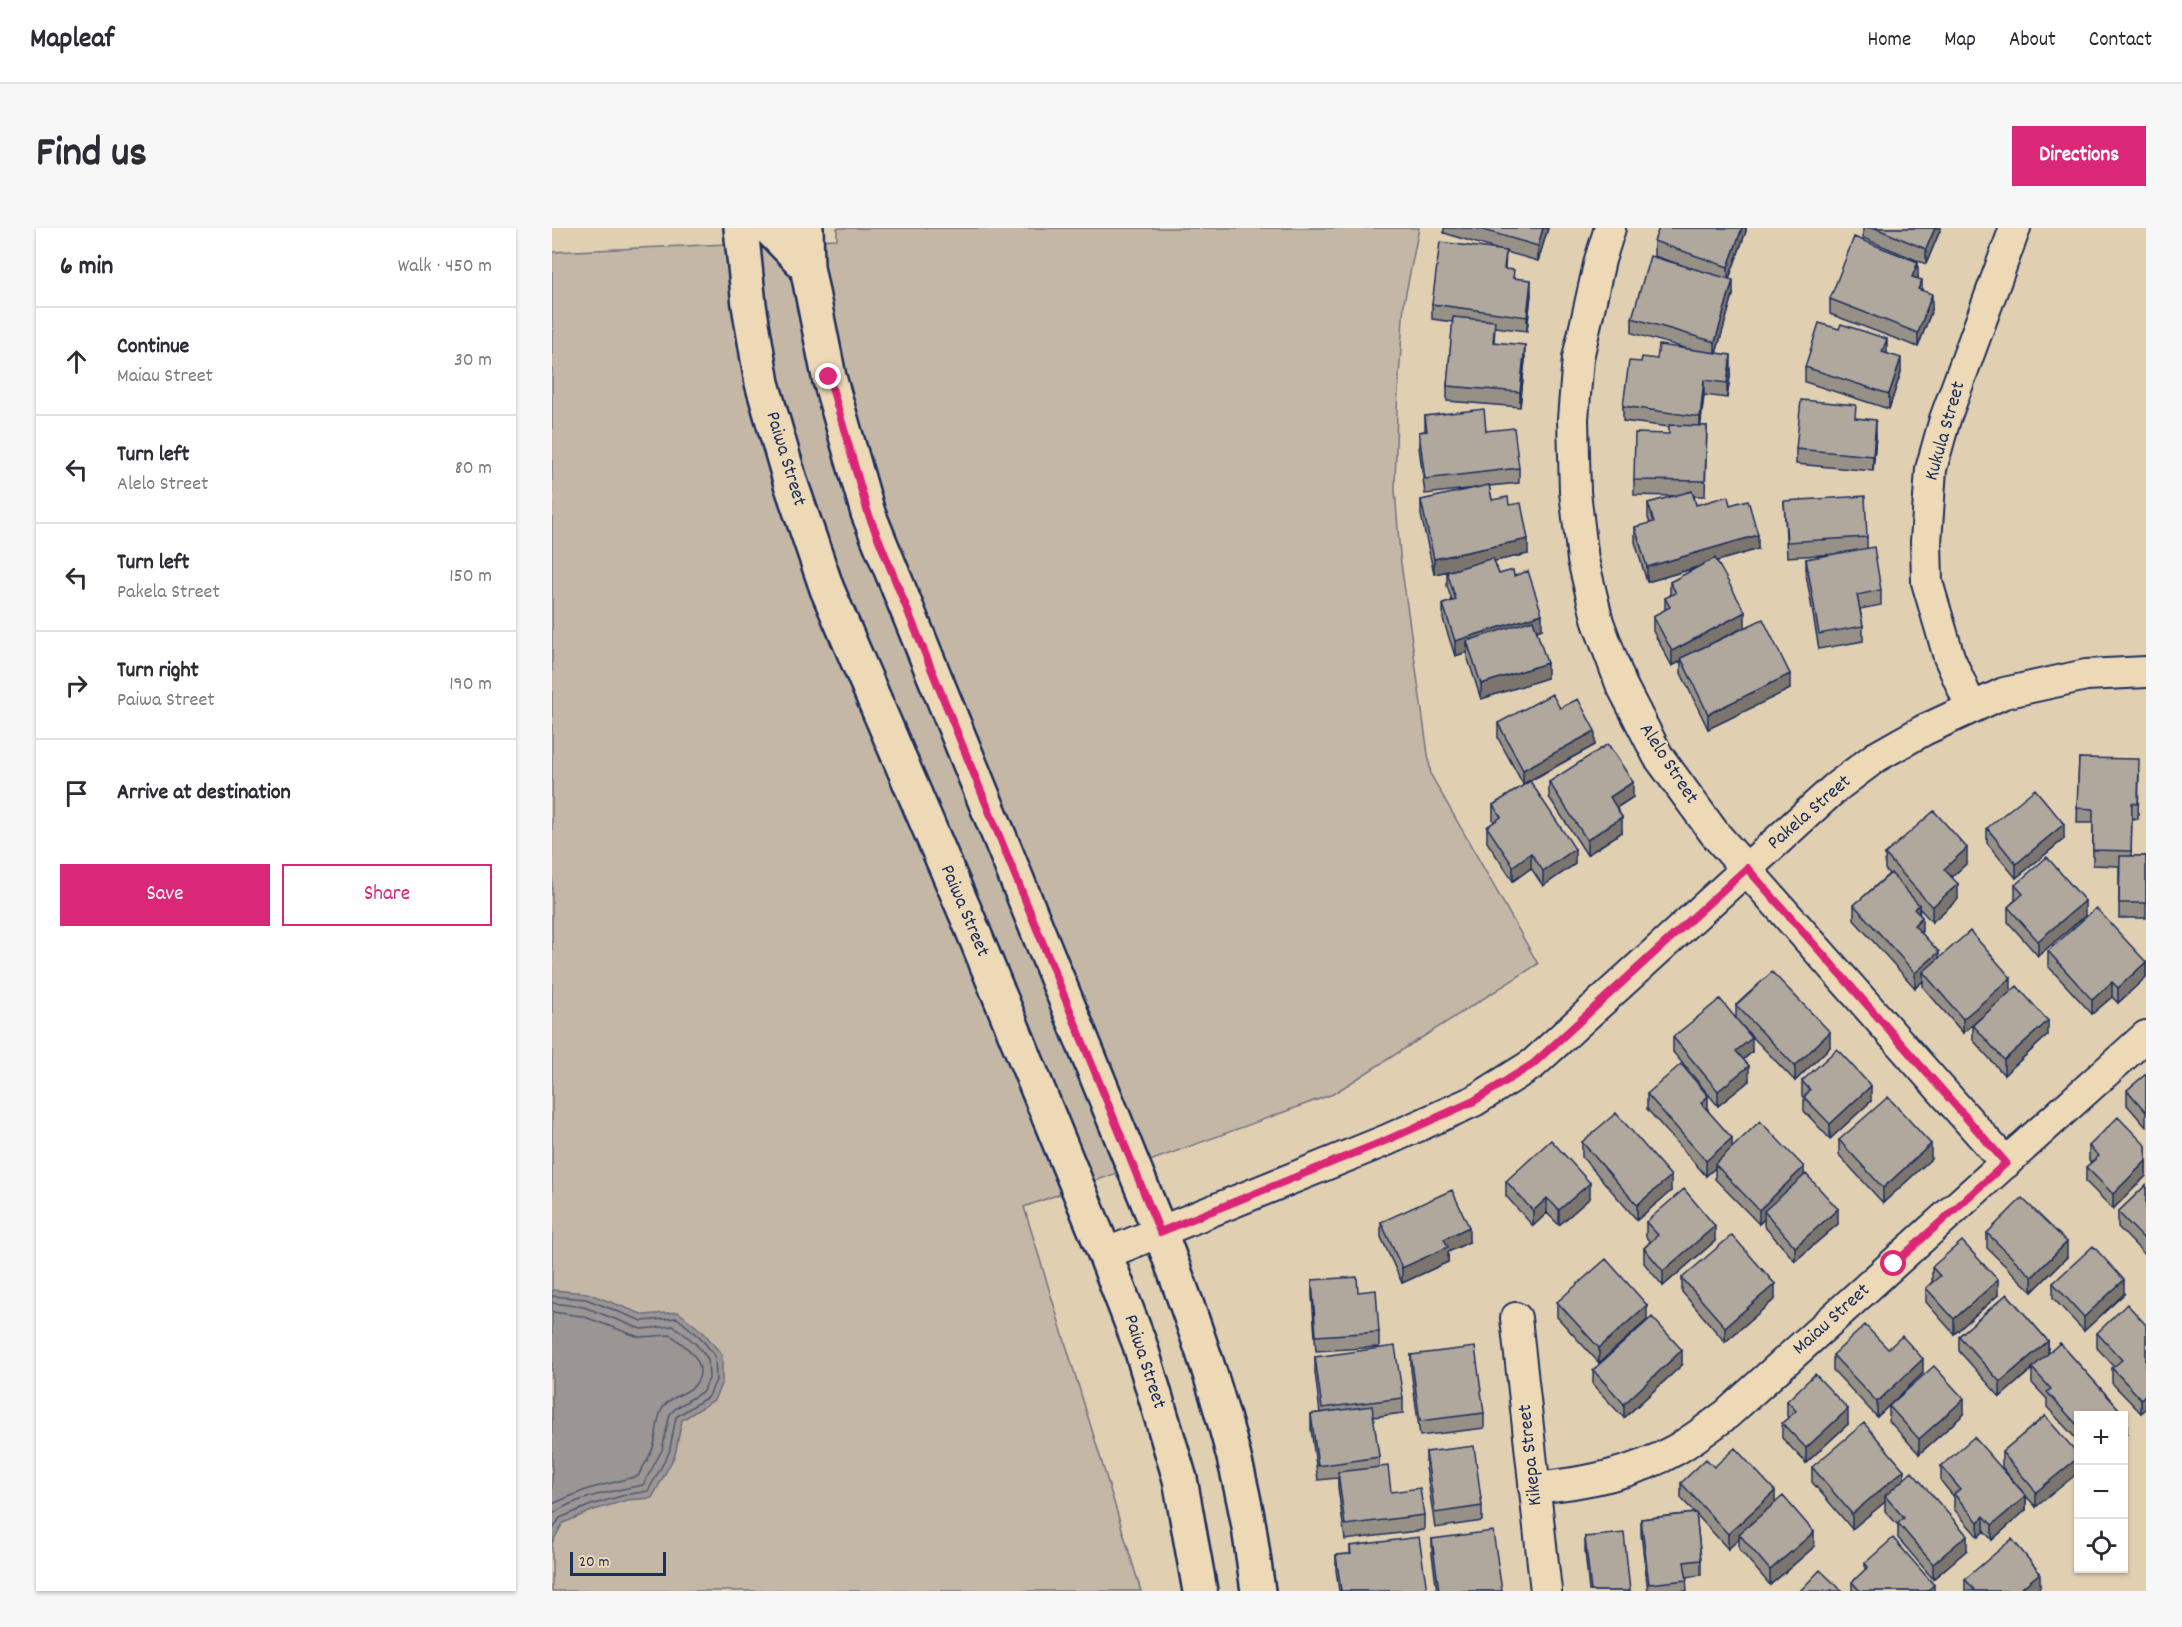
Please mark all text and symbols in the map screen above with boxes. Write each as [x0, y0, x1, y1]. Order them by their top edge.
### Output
text: Mapleaf [30, 21, 114, 61]
text: Home [1867, 26, 1911, 56]
text: Map [1944, 26, 1976, 56]
text: About [2009, 26, 2056, 56]
text: Contact [2089, 26, 2152, 56]
text: Find us [36, 126, 147, 186]
button: Directions [2012, 126, 2146, 186]
text: 6 min [60, 249, 113, 286]
text: Walk · 450 m [398, 253, 492, 281]
text: Continue [117, 332, 189, 363]
icon: ahead [60, 345, 93, 378]
text: 30 m [454, 347, 492, 375]
text: Maiau Street [117, 363, 213, 391]
route end [815, 363, 841, 389]
street label: Kukula Street [1918, 378, 1974, 484]
street label: Paiwa Street [757, 408, 813, 510]
text: Turn left [117, 440, 189, 471]
icon: left [60, 453, 93, 486]
text: 80 m [455, 455, 492, 483]
text: Alelo Street [117, 471, 208, 499]
text: Turn left [117, 548, 189, 579]
icon: left [60, 561, 93, 594]
text: 150 m [449, 563, 492, 591]
text: Pakela Street [117, 579, 220, 607]
text: Turn right [117, 656, 199, 687]
icon: right [60, 669, 93, 702]
text: 190 m [449, 671, 492, 699]
text: Paiwa Street [117, 687, 215, 715]
street label: Alelo Street [1631, 718, 1705, 810]
street label: Pakela Street [1762, 769, 1858, 857]
icon: arrive [60, 777, 93, 810]
text: Arrive at destination [117, 778, 291, 809]
street label: Paiwa Street [932, 861, 996, 961]
button: Save [60, 864, 270, 926]
button: Share [282, 864, 492, 926]
route start [1880, 1250, 1906, 1276]
street label: Maiau Street [1787, 1277, 1877, 1363]
street label: Paiwa Street [1116, 1311, 1172, 1413]
street label: Kikepa Street [1512, 1403, 1550, 1507]
map controls [2074, 1411, 2128, 1573]
button: + [2074, 1411, 2128, 1465]
button: − [2074, 1465, 2128, 1519]
button: locate [2074, 1519, 2128, 1573]
scale bar [570, 1549, 666, 1576]
text: 20 m [579, 1551, 609, 1574]

